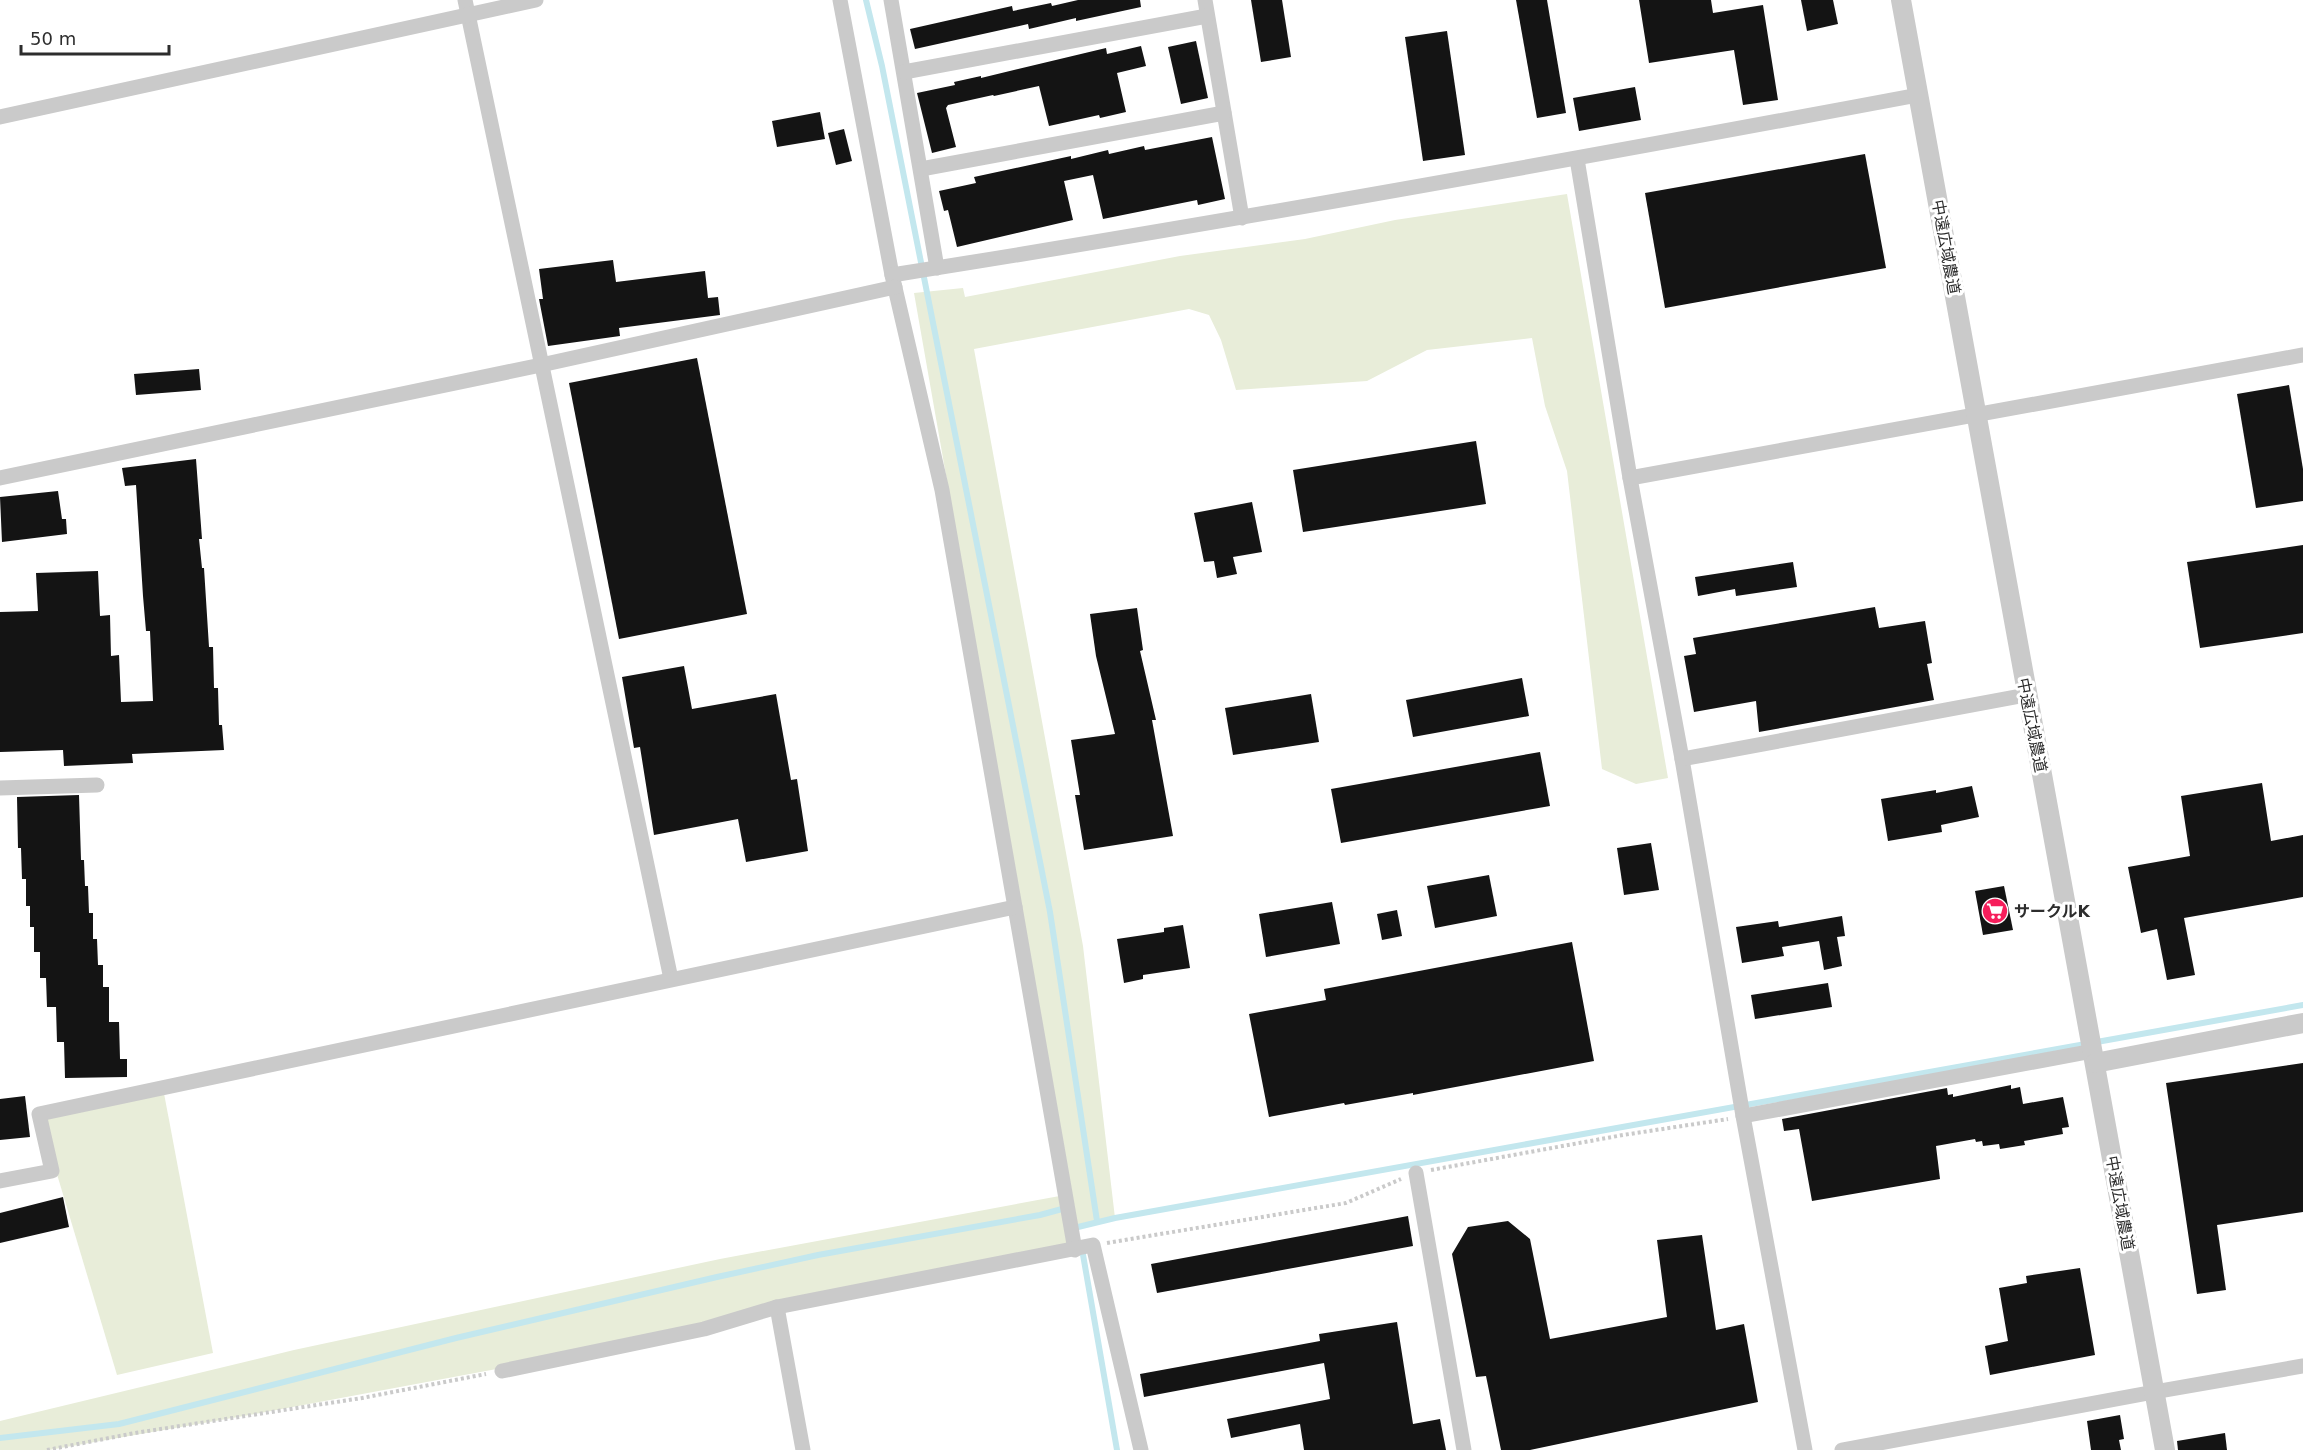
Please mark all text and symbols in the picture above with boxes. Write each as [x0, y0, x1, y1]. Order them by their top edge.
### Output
scale bar [21, 18, 170, 56]
text: 50 m [30, 28, 76, 49]
street label: 中遠広域農道 [1928, 198, 1964, 296]
street label: 中遠広域農道 [2014, 676, 2050, 774]
supermarket icon: サークルK [1980, 896, 2010, 926]
place label: サークルK [2014, 902, 2091, 921]
street label: 中遠広域農道 [2102, 1154, 2138, 1252]

